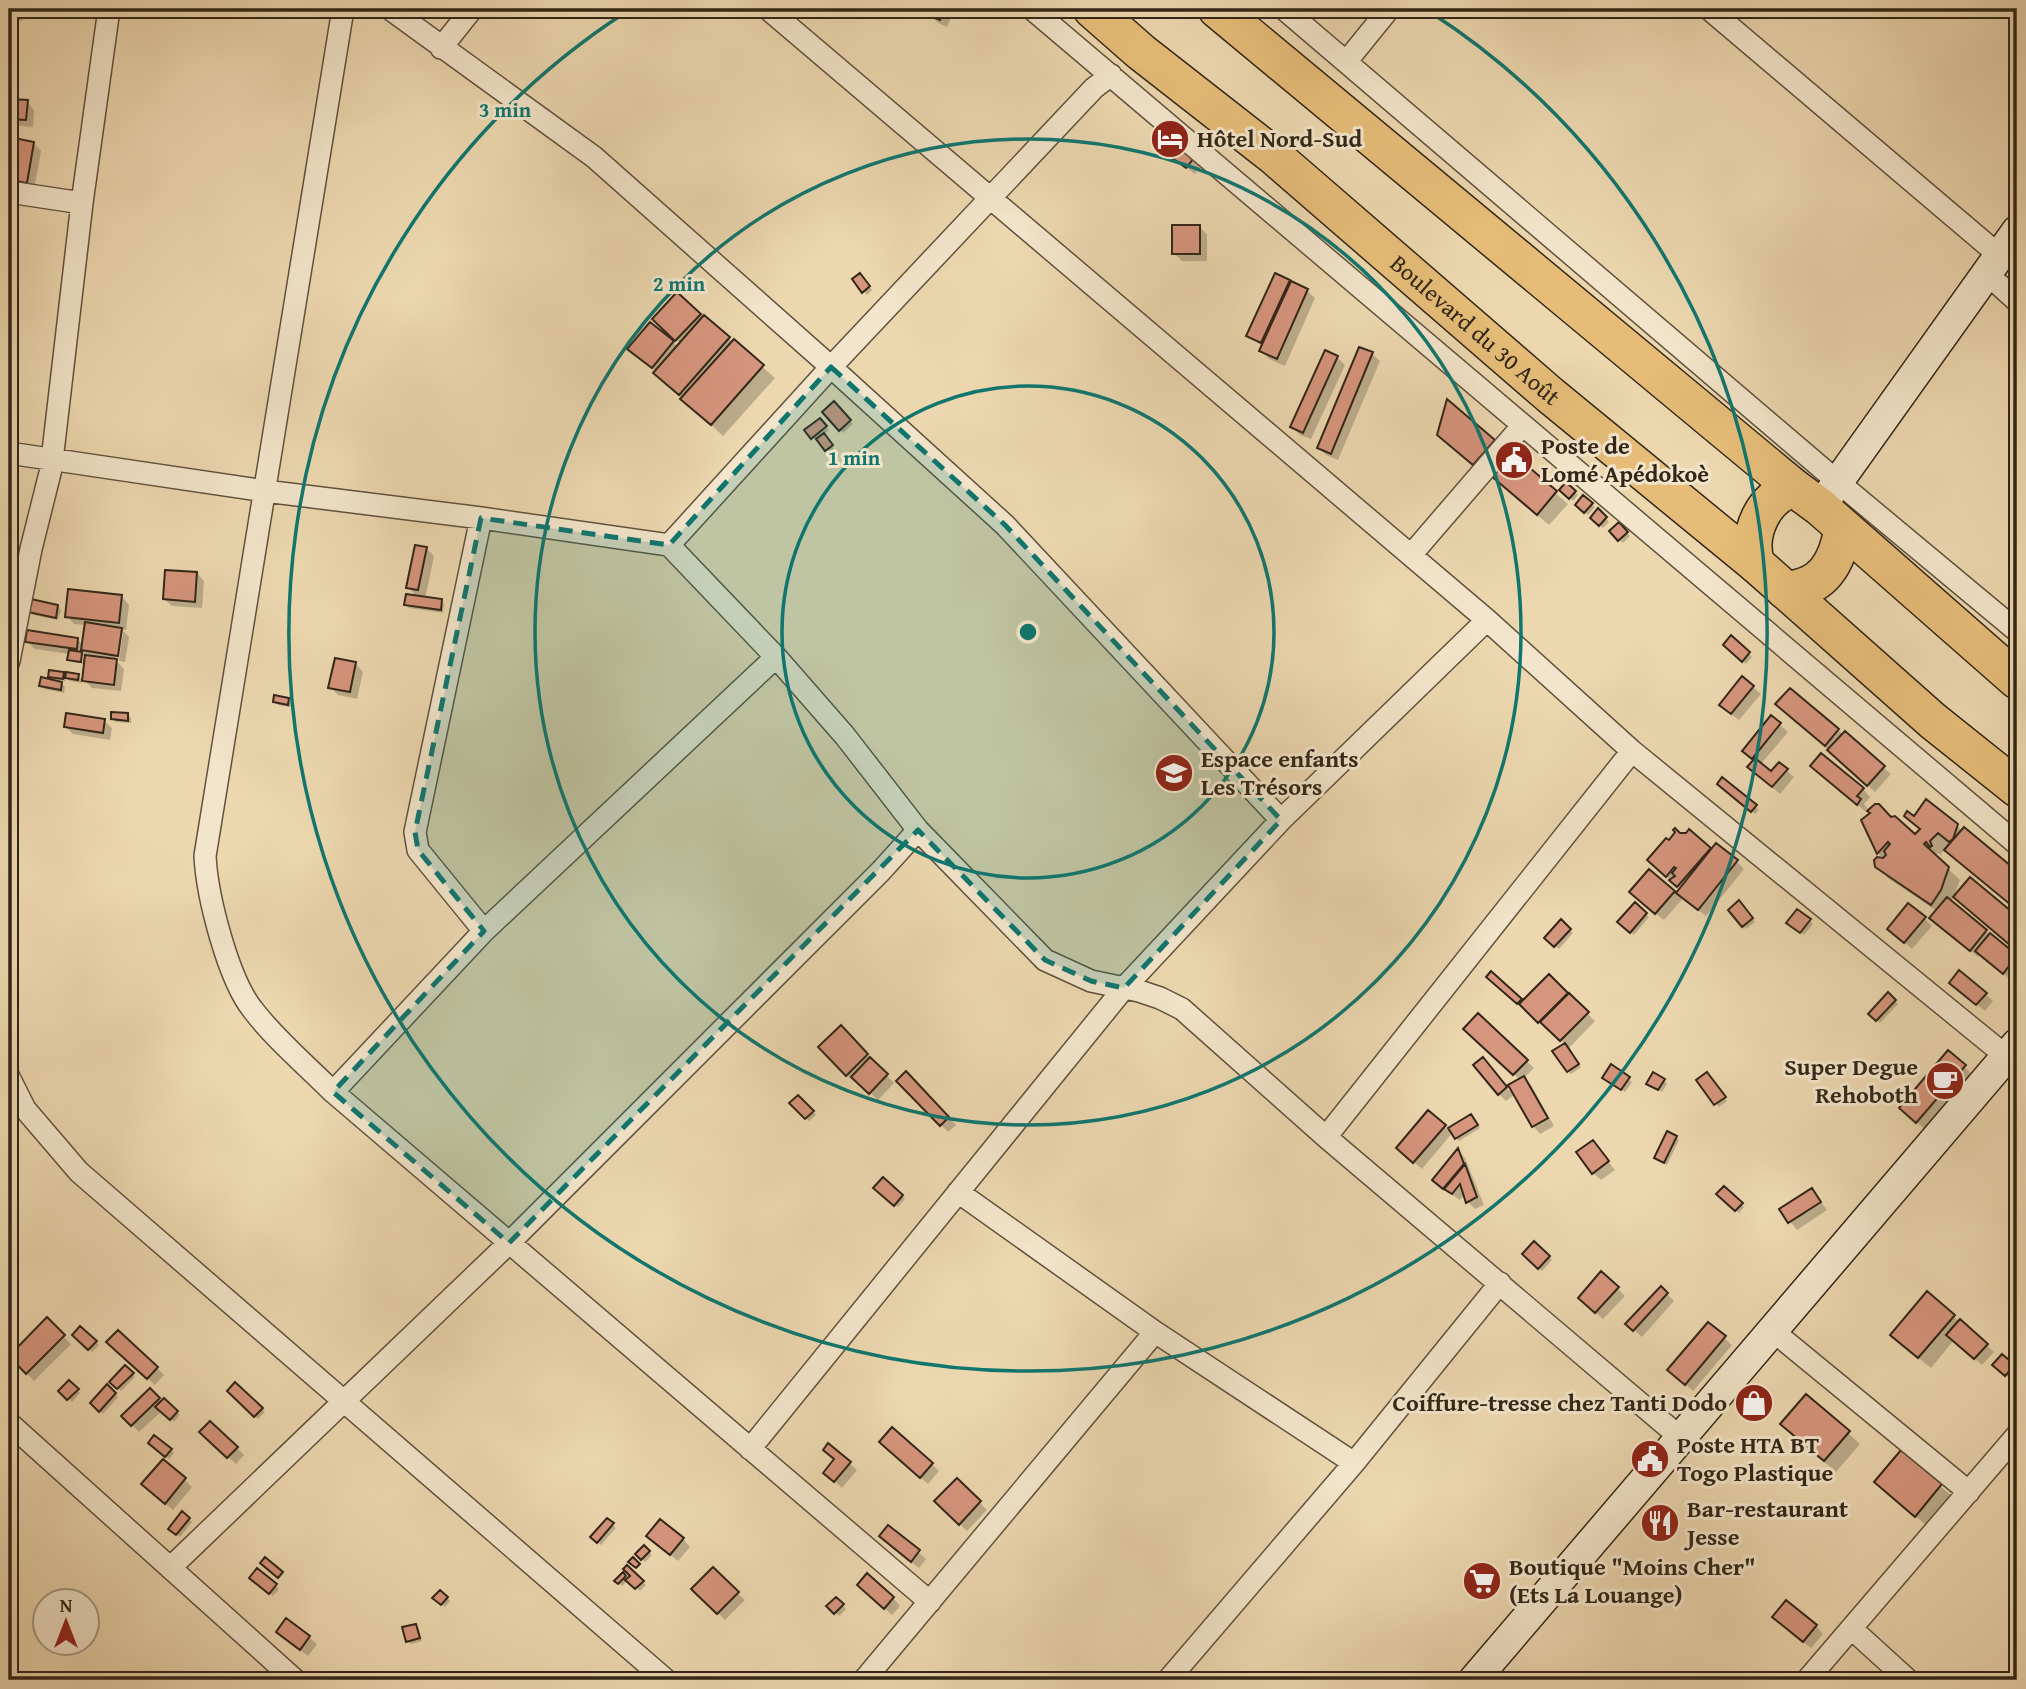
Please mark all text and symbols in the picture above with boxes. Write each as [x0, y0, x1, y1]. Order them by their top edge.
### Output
text: 3 min [479, 94, 532, 125]
hotel icon: Hôtel Nord-Sud [1149, 118, 1191, 160]
place label: Hôtel Nord-Sud [1197, 121, 1362, 156]
street label: Boulevard du 30 Août [1383, 246, 1568, 414]
text: 2 min [653, 268, 706, 299]
place label: Poste de Lomé Apédokoè [1541, 428, 1709, 491]
public building icon: Poste de Lomé Apédokoè [1493, 439, 1535, 481]
text: 1 min [828, 442, 881, 473]
centre of rings [1016, 620, 1040, 644]
place label: Espace enfants Les Trésors [1201, 741, 1359, 804]
school or university icon: Espace enfants Les Trésors [1153, 752, 1195, 794]
place label: Super Degue Rehoboth [1784, 1049, 1918, 1112]
cafe icon: Super Degue Rehoboth [1924, 1060, 1966, 1102]
shop icon: Coiffure-tresse chez Tanti Dodo [1733, 1382, 1775, 1424]
place label: Coiffure-tresse chez Tanti Dodo [1392, 1385, 1727, 1420]
place label: Poste HTA BT Togo Plastique [1677, 1427, 1833, 1490]
public building icon: Poste HTA BT Togo Plastique [1629, 1438, 1671, 1480]
place label: Bar-restaurant Jesse [1683, 1491, 1848, 1554]
restaurant icon: Bar-restaurant Jesse [1639, 1502, 1681, 1544]
place label: Boutique "Moins Cher" (Ets La Louange) [1509, 1549, 1756, 1612]
supermarket icon: Boutique "Moins Cher" (Ets La Louange) [1461, 1560, 1503, 1602]
north arrow [32, 1588, 102, 1658]
text: N [60, 1591, 73, 1619]

